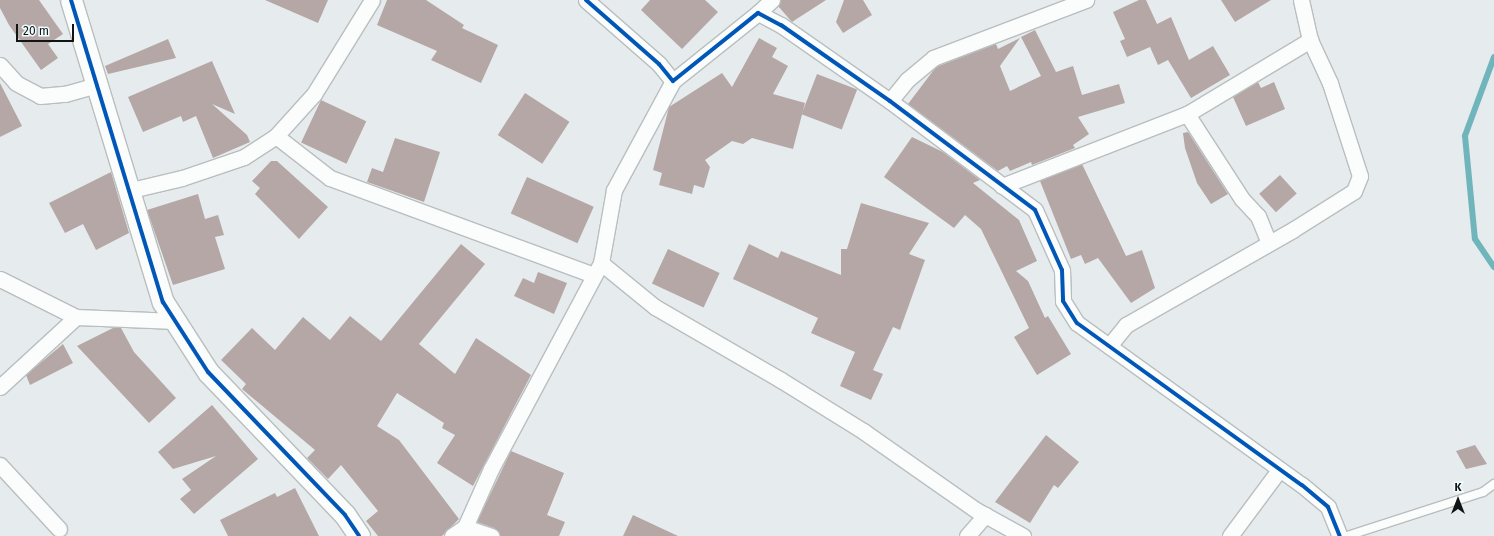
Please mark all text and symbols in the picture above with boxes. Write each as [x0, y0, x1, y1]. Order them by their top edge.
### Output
scale bar [18, 16, 76, 42]
text: 20 m [23, 24, 49, 38]
north arrow [1438, 480, 1478, 520]
text: K [1455, 481, 1461, 494]

